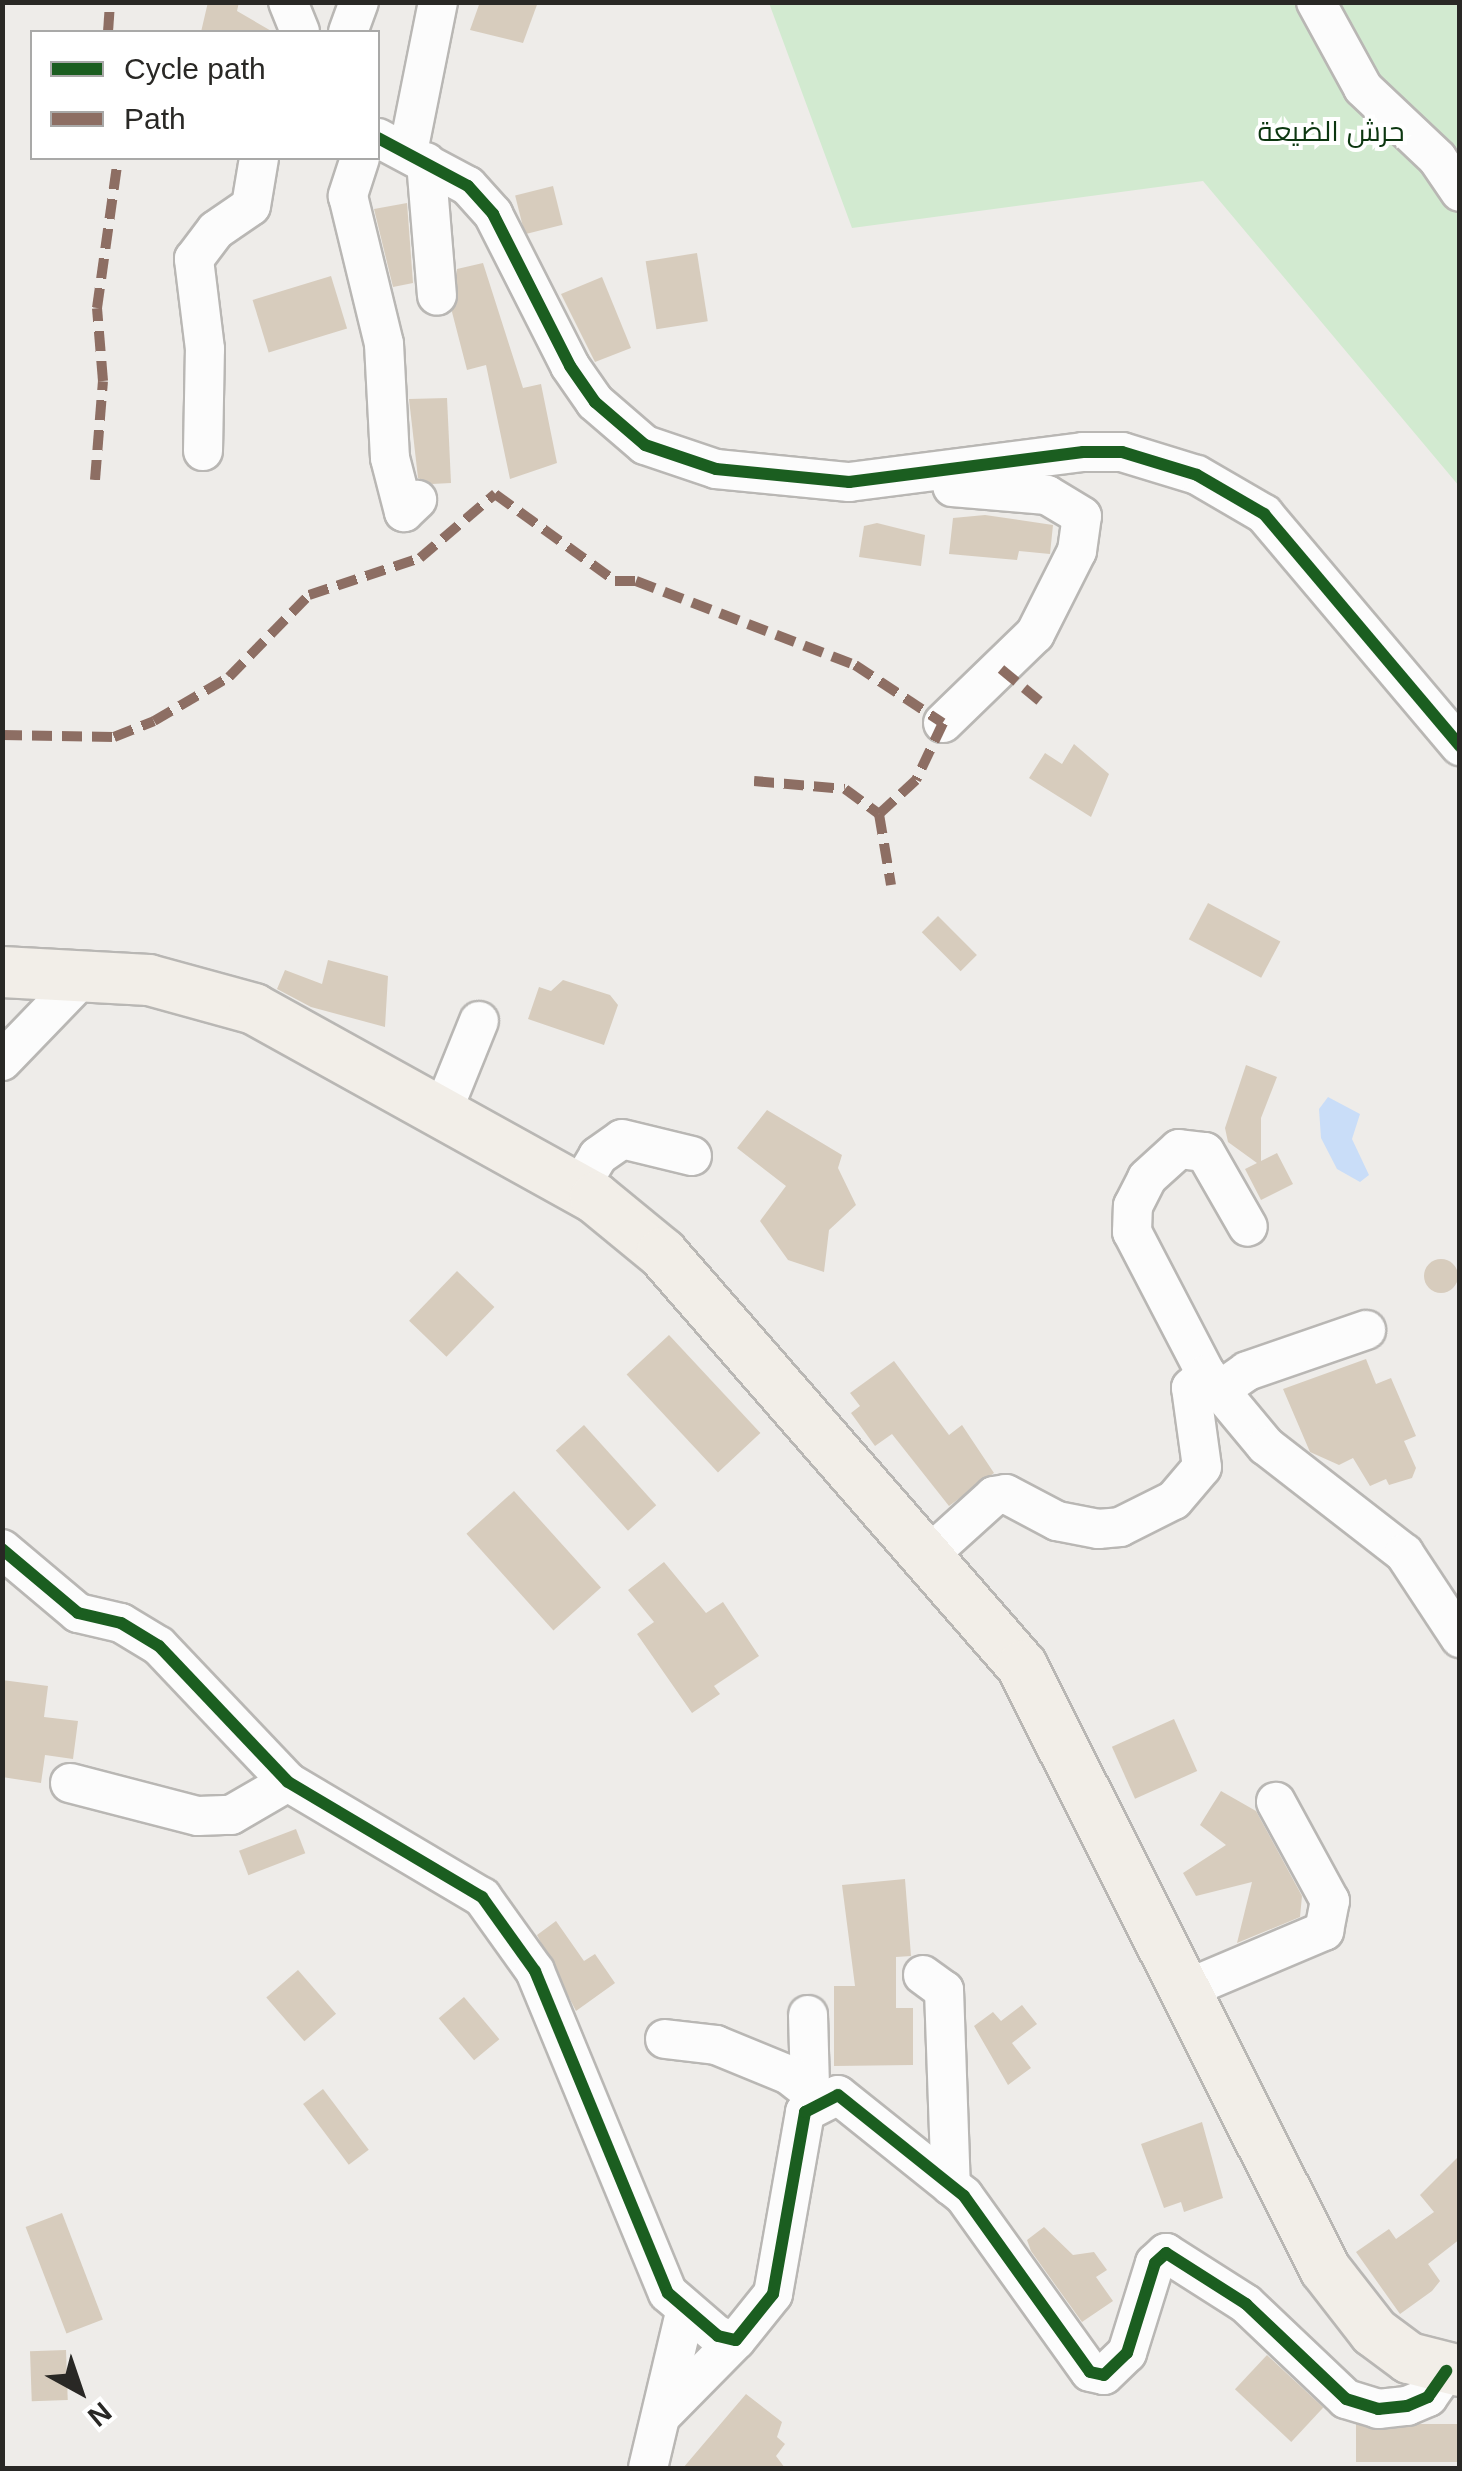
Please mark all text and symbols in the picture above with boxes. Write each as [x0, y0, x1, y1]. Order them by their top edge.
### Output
legend [30, 30, 380, 160]
text: Cycle path [124, 52, 266, 85]
text: Path [124, 102, 186, 135]
park label: حرش الضيعة [1258, 115, 1404, 149]
north arrow [30, 2341, 130, 2441]
text: N [82, 2396, 117, 2433]

